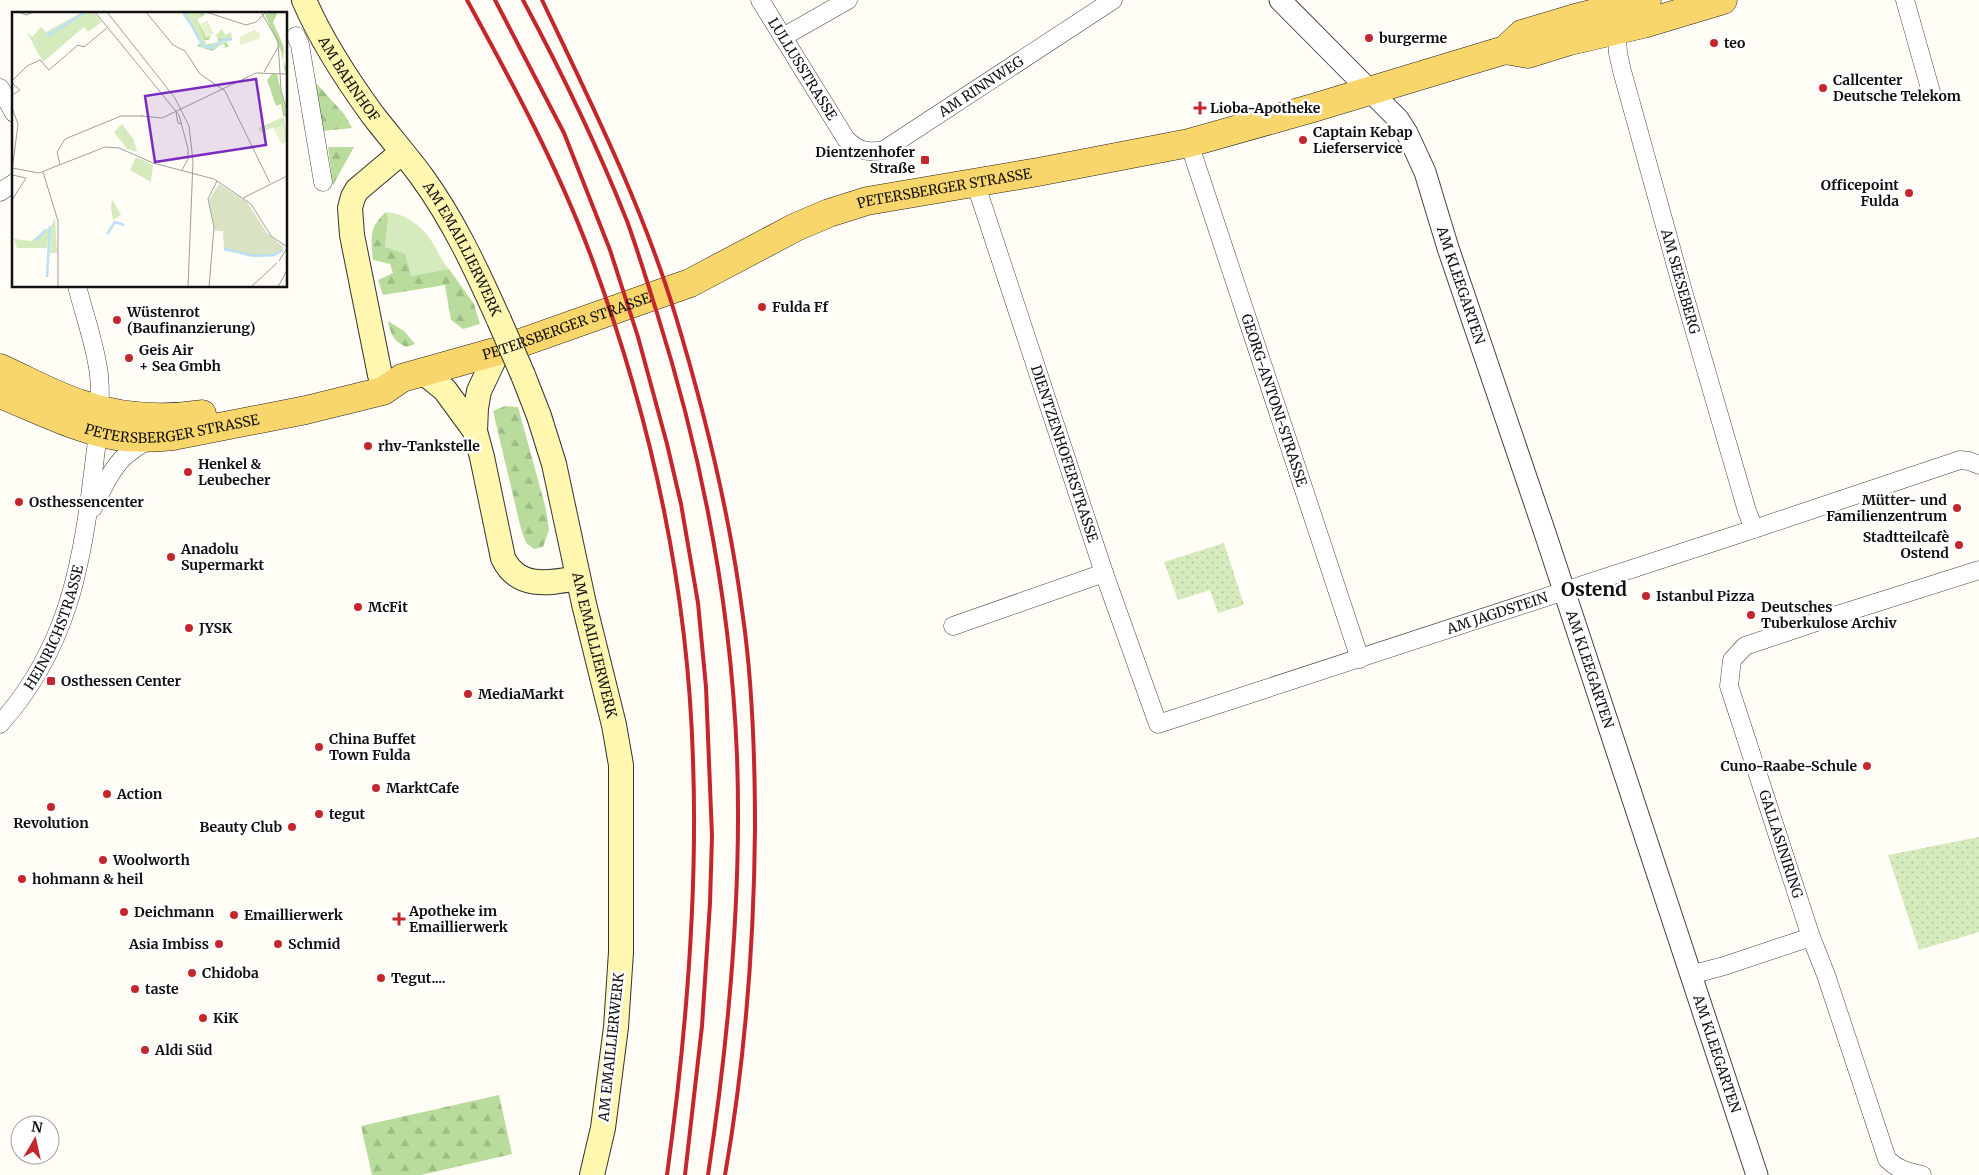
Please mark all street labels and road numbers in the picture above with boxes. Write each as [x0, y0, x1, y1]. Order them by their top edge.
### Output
street label: LULLUSSTRASSE [764, 14, 841, 123]
street label: AM BAHNHOF [314, 32, 384, 126]
street label: AM RINNWEG [934, 52, 1027, 121]
street label: PETERSBERGER STRASSE [855, 164, 1033, 213]
street label: AM EMAILLIERWERK [419, 177, 505, 320]
street label: AM KLEEGARTEN [1433, 223, 1489, 347]
street label: AM SEESEBERG [1657, 226, 1704, 336]
street label: PETERSBERGER STRASSE [480, 289, 653, 364]
street label: GEORG-ANTONI-STRASSE [1237, 312, 1311, 489]
street label: DIENTZENHOFERSTRASSE [1027, 363, 1102, 545]
street label: PETERSBERGER STRASSE [82, 410, 261, 447]
street label: HEINRICHSTRASSE [20, 563, 87, 693]
street label: AM EMAILLIERWERK [568, 570, 621, 721]
street label: AM JAGDSTEIN [1443, 588, 1550, 638]
street label: AM KLEEGARTEN [1562, 607, 1618, 731]
street label: GALLASINIRING [1755, 788, 1807, 900]
street label: AM EMAILLIERWERK [594, 971, 628, 1123]
street label: AM KLEEGARTEN [1689, 991, 1745, 1115]

